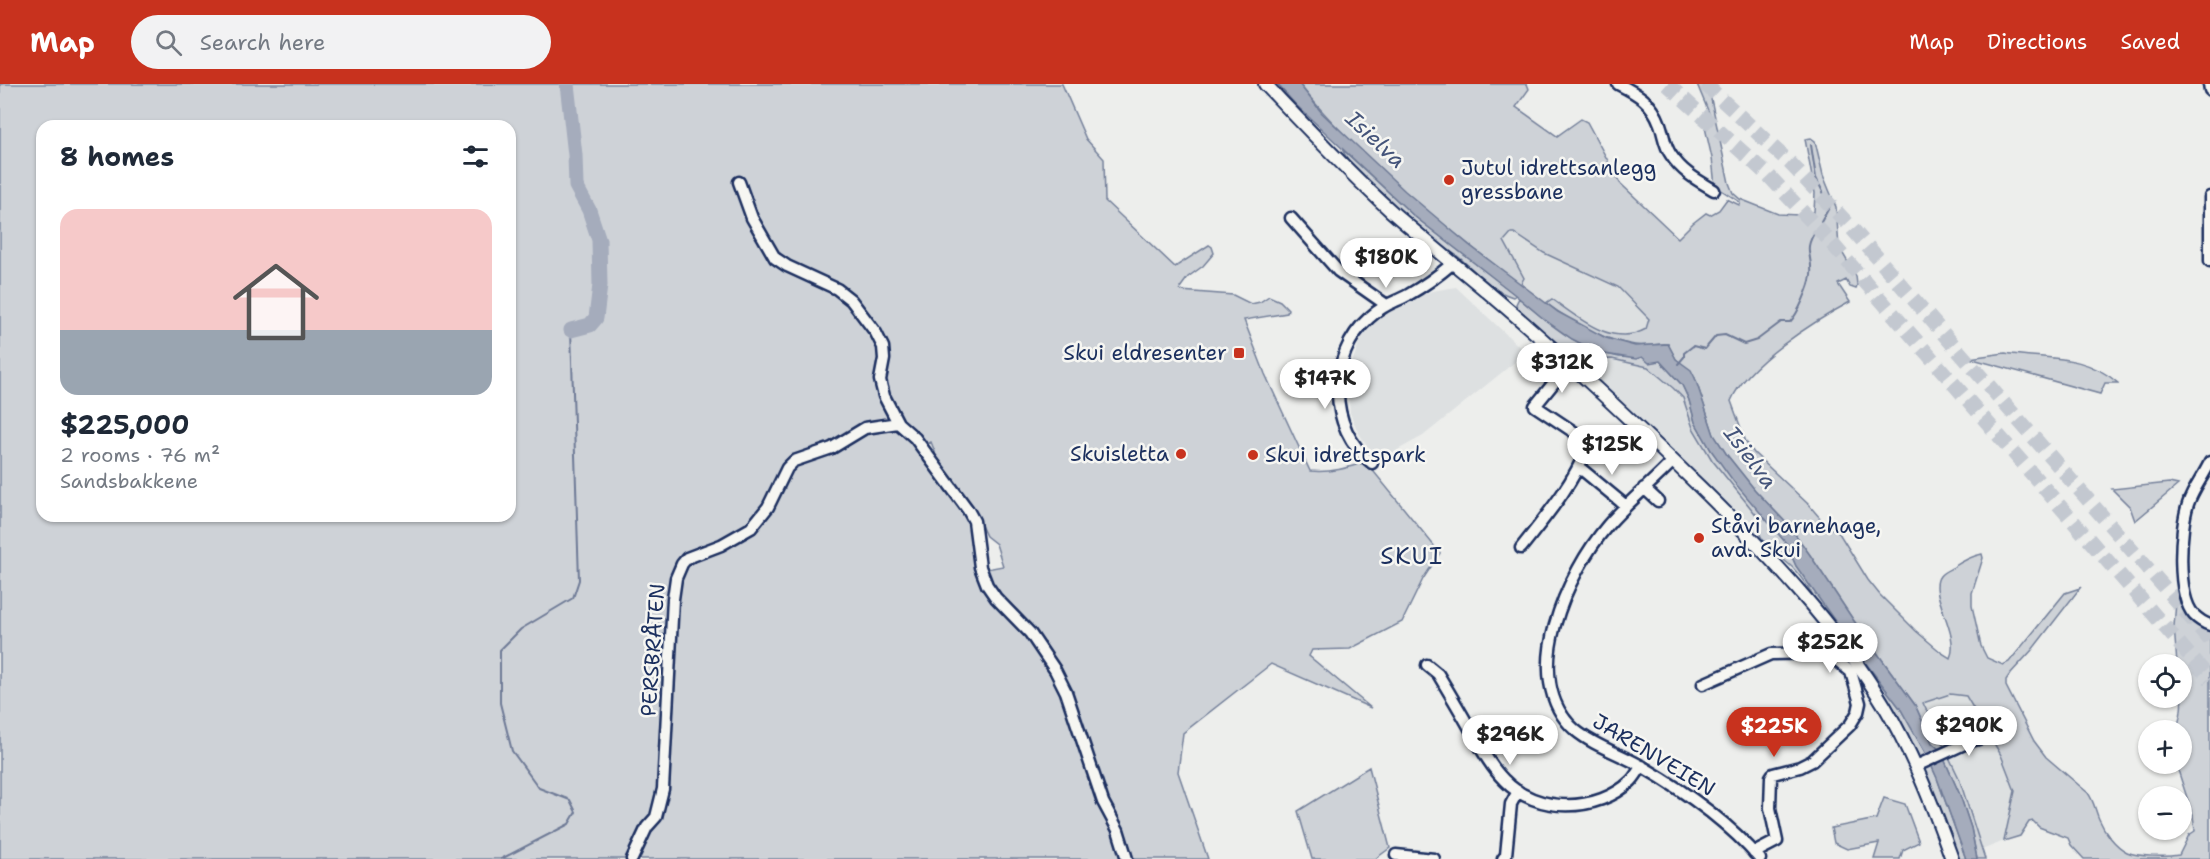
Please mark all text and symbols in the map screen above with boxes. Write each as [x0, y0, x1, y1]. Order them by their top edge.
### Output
search box [131, 15, 551, 69]
text: Map [30, 23, 95, 61]
icon: search [152, 26, 185, 59]
text: Search here [200, 28, 325, 57]
text: Map [1909, 28, 1954, 56]
text: Directions [1987, 28, 2087, 56]
text: Saved [2120, 28, 2180, 56]
water label: Isielva [1339, 103, 1412, 175]
text: 8 homes [60, 139, 174, 174]
icon: filters [459, 140, 492, 173]
place label: Jutul idrettsanlegg gressbane [1461, 154, 1656, 206]
marker: Jutul idrettsanlegg gressbane [1442, 173, 1456, 187]
pin: $180K [1344, 238, 1428, 289]
text: $180K [1354, 244, 1418, 270]
icon: home [222, 248, 330, 356]
place label: Skui eldresenter [1063, 339, 1227, 367]
pin: $312K [1520, 343, 1604, 394]
marker: Skui eldresenter [1232, 346, 1246, 360]
text: $312K [1531, 349, 1593, 375]
pin: $147K [1283, 359, 1367, 410]
text: $147K [1294, 365, 1356, 391]
text: $225,000 [60, 407, 189, 442]
water label: Isielva [1717, 419, 1784, 495]
pin: $125K [1570, 425, 1654, 476]
text: $125K [1581, 431, 1643, 457]
place label: Skuisletta [1070, 440, 1169, 468]
place label: Skui idrettspark [1265, 441, 1426, 469]
text: 2 rooms · 76 m² [60, 442, 220, 468]
marker: Skuisletta [1174, 447, 1188, 461]
marker: Skui idrettspark [1246, 448, 1260, 462]
text: Sandsbakkene [60, 468, 198, 494]
place label: Ståvi barnehage, avd. Skui [1711, 512, 1881, 564]
marker: Ståvi barnehage, avd. Skui [1692, 531, 1706, 545]
district label: SKUI [1380, 540, 1444, 572]
street label: PERSBRÅTEN [633, 582, 672, 718]
pin: $252K [1788, 623, 1872, 674]
text: $252K [1797, 629, 1863, 655]
map controls [2138, 654, 2192, 840]
button: locate [2138, 654, 2192, 708]
pin: $290K [1927, 706, 2011, 757]
street label: JARENVEIEN [1587, 707, 1721, 803]
pin: $225K [1732, 707, 1816, 758]
text: $290K [1935, 712, 2003, 738]
text: $225K [1740, 713, 1808, 739]
pin: $296K [1468, 715, 1552, 766]
button: + [2138, 720, 2192, 774]
text: $296K [1476, 721, 1544, 747]
button: − [2138, 786, 2192, 840]

